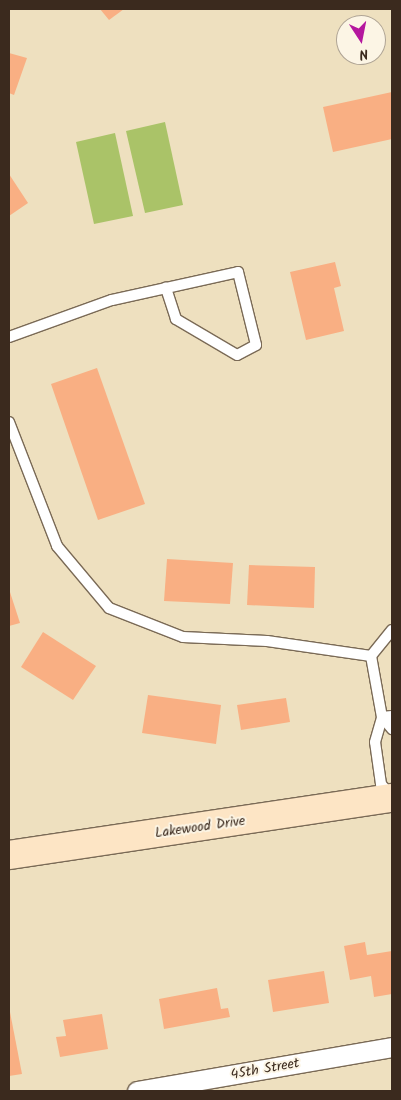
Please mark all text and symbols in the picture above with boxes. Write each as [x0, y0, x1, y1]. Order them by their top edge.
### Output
north arrow [336, 15, 386, 65]
text: N [357, 42, 370, 65]
street label: Lakewood Drive [154, 812, 246, 842]
street label: 45th Street [229, 1055, 301, 1083]

